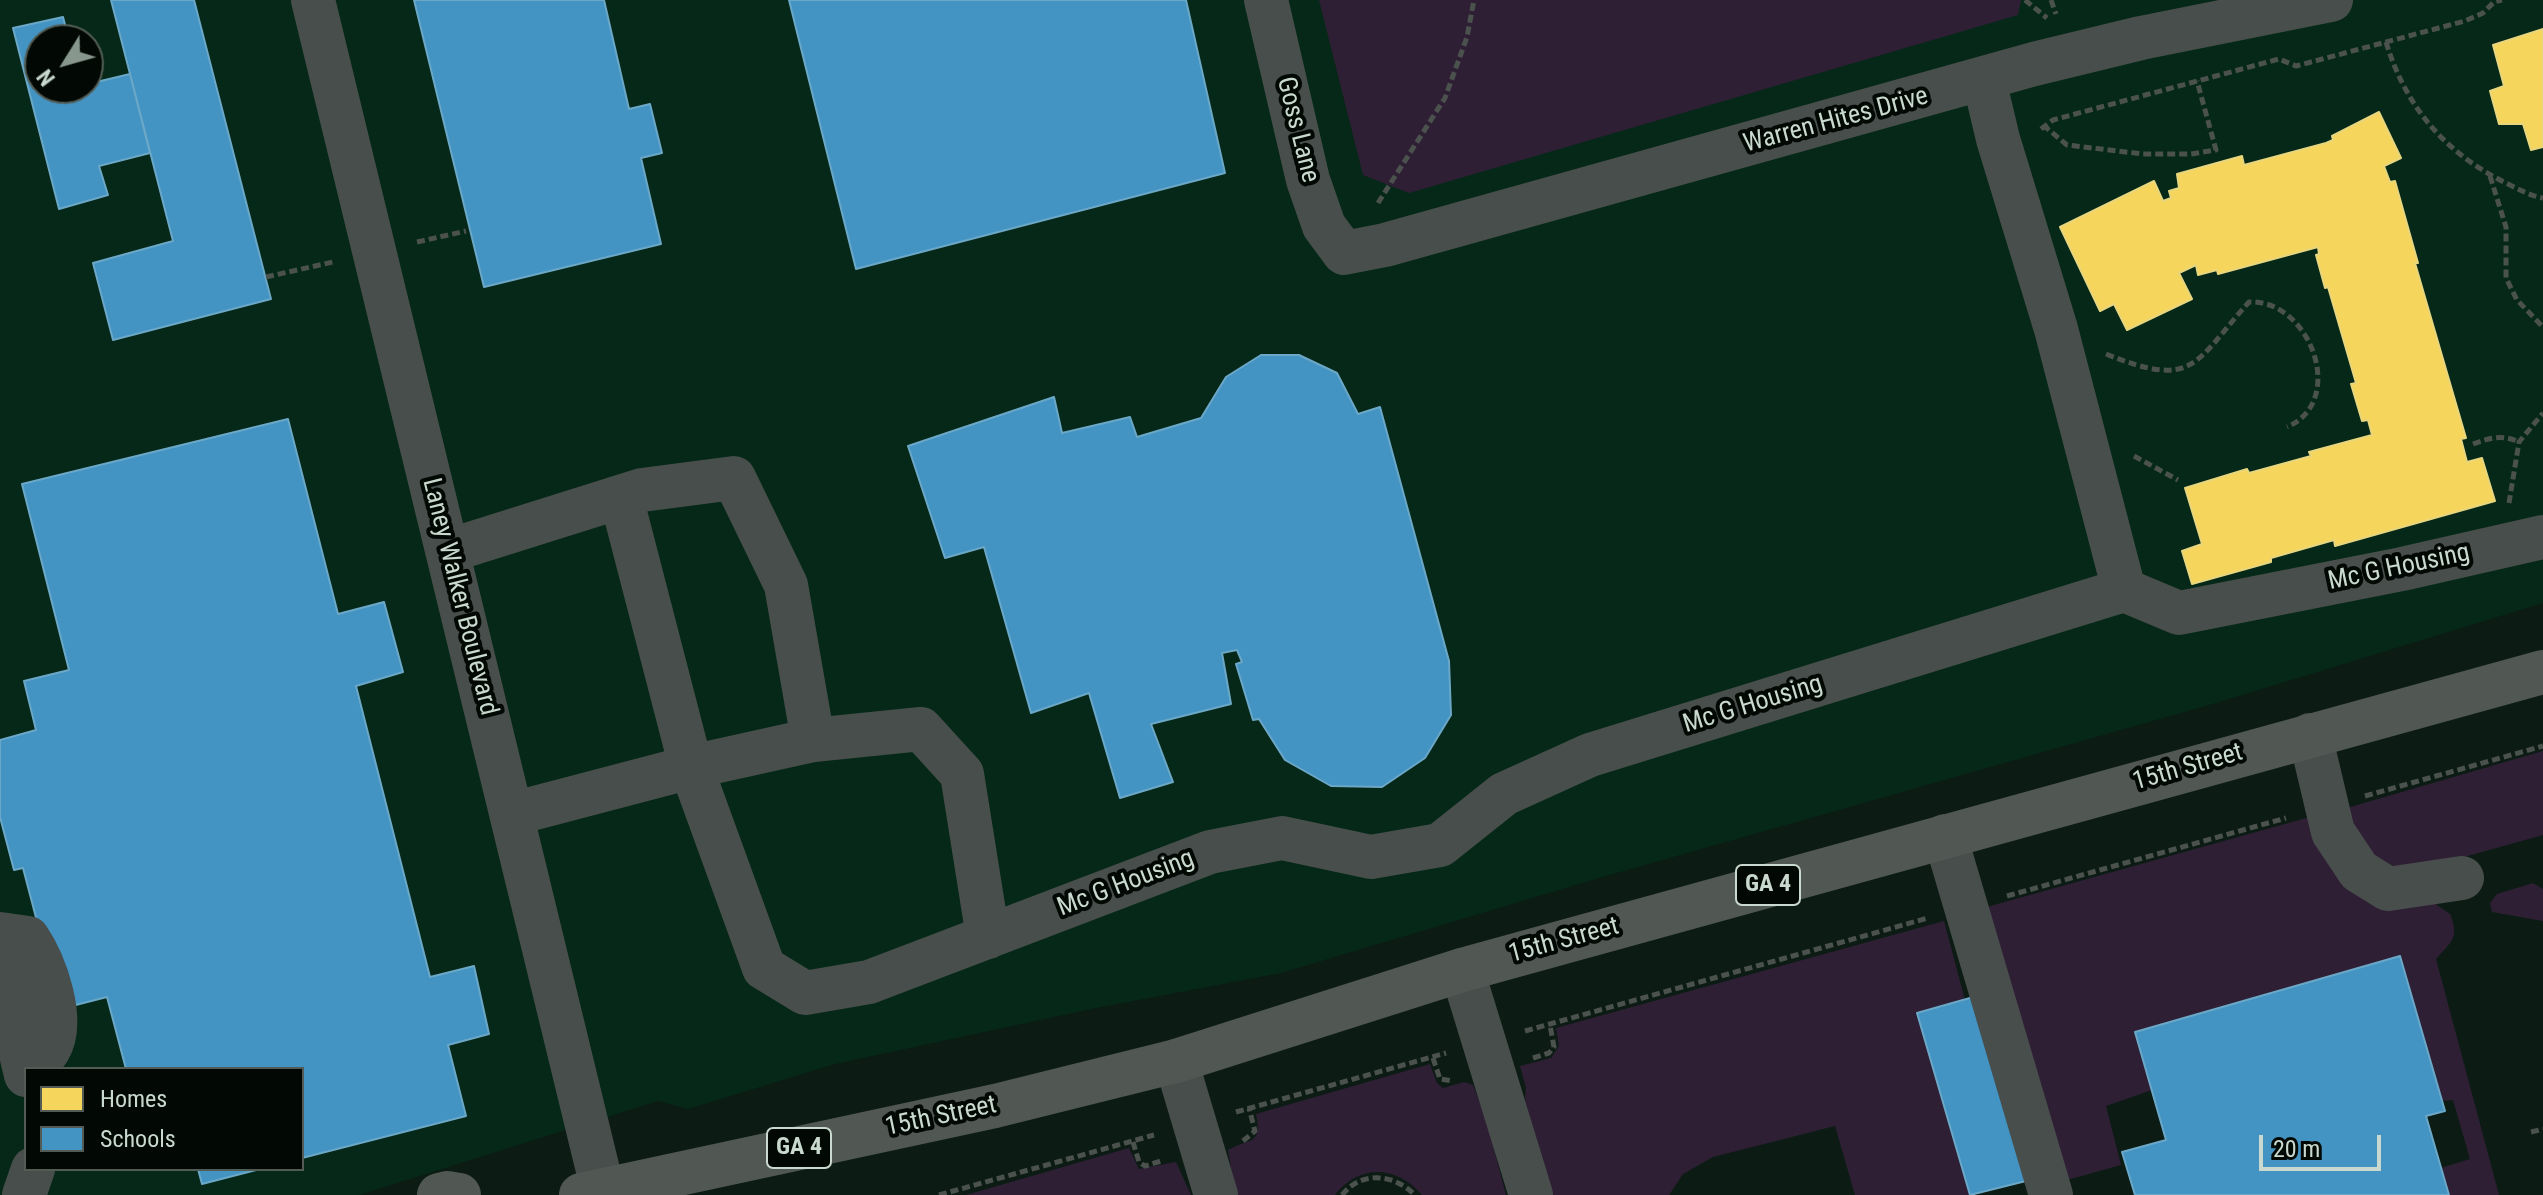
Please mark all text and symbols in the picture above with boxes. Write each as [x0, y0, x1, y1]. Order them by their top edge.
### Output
north arrow [24, 24, 104, 104]
text: N [32, 65, 60, 90]
street label: Goss Lane [1269, 74, 1325, 186]
street label: Warren Hites Drive [1740, 81, 1932, 161]
street label: Laney Walker Boulevard [414, 475, 504, 719]
street label: Mc G Housing [2325, 538, 2473, 598]
street label: Mc G Housing [1680, 669, 1826, 741]
street label: 15th Street [2129, 737, 2247, 799]
street label: Mc G Housing [1053, 844, 1199, 924]
road number: GA 4 [1736, 865, 1800, 905]
street label: 15th Street [1505, 911, 1623, 971]
legend [24, 1067, 304, 1171]
text: Homes [100, 1085, 167, 1113]
street label: 15th Street [883, 1090, 999, 1144]
scale bar [2263, 1119, 2385, 1169]
text: Schools [100, 1125, 176, 1153]
road number: GA 4 [767, 1128, 831, 1168]
text: 20 m [2273, 1135, 2320, 1163]

